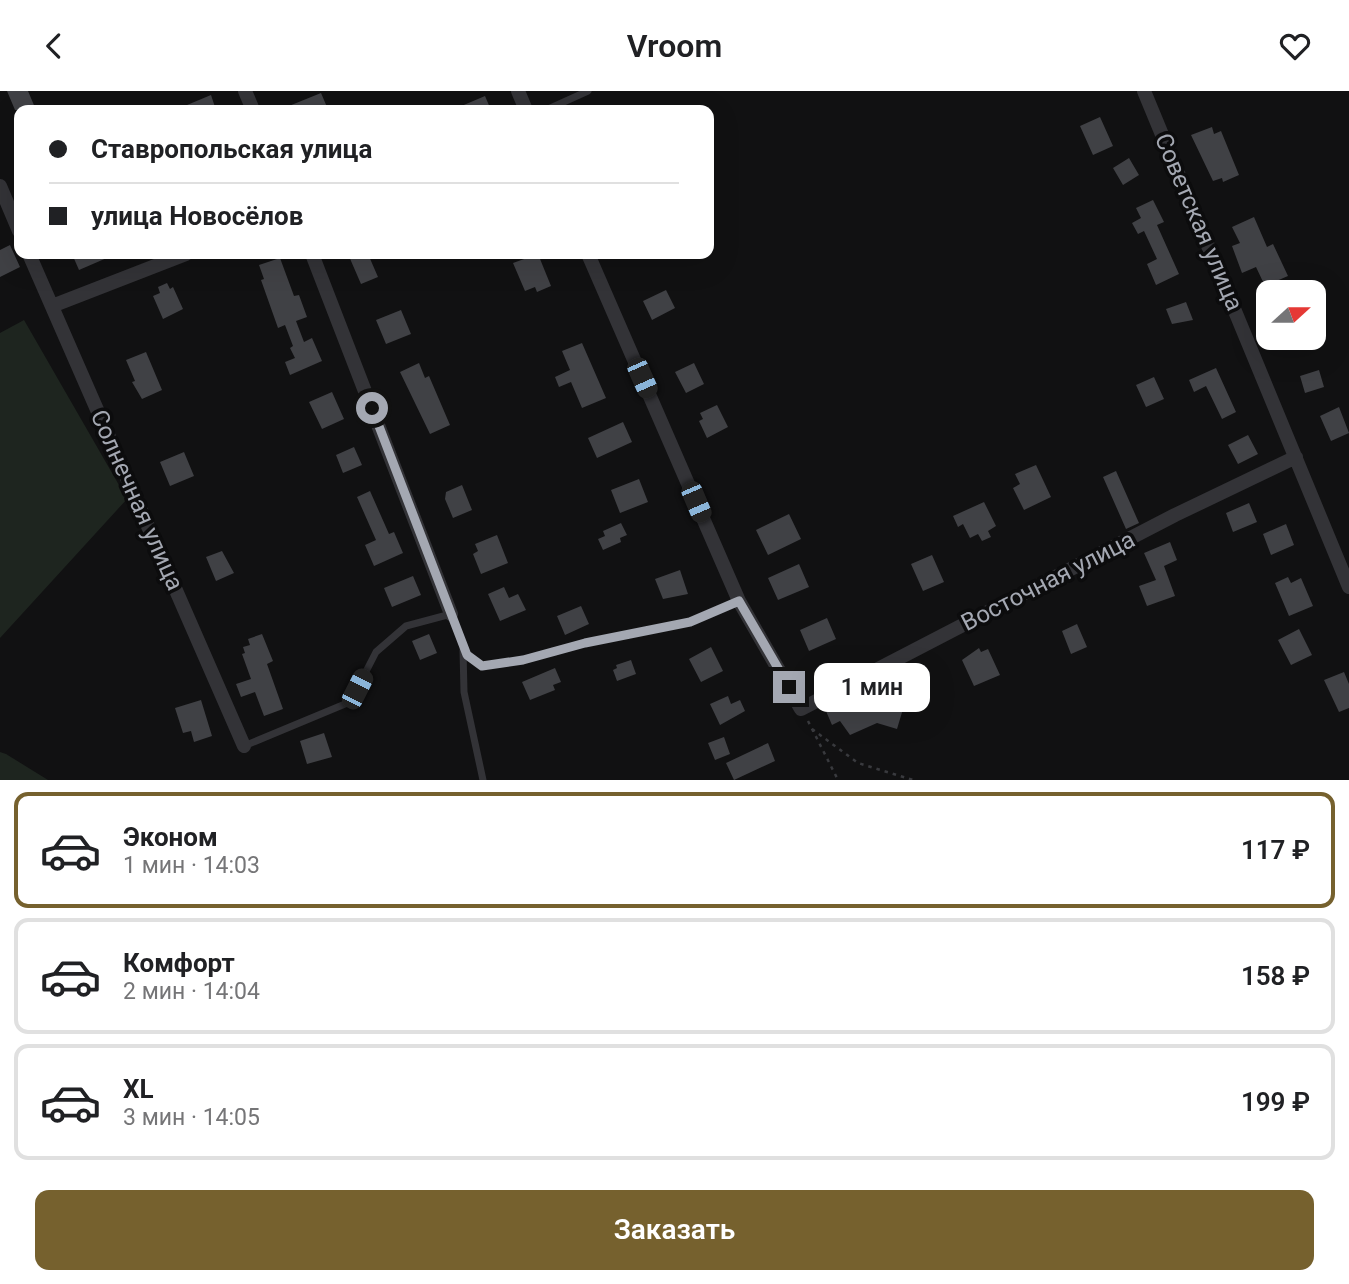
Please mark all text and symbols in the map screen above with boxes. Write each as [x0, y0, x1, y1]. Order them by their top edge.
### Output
icon: back [35, 27, 73, 65]
text: Vroom [627, 27, 722, 65]
icon: heart [1276, 27, 1314, 65]
street label: Советская улица [1149, 129, 1249, 315]
text: Ставропольская улица [91, 134, 372, 164]
text: улица Новосёлов [91, 201, 303, 231]
north arrow [1256, 280, 1326, 350]
map controls [1256, 280, 1326, 350]
car [624, 355, 661, 401]
route start [356, 392, 388, 424]
street label: Солнечная улица [85, 405, 189, 595]
car [679, 479, 714, 525]
street label: Восточная улица [957, 525, 1139, 637]
callout: 1 мин [814, 663, 929, 711]
car [339, 666, 376, 712]
route end [773, 671, 805, 703]
text: 1 мин [841, 674, 903, 701]
icon: car [39, 819, 102, 882]
text: Эконом [123, 822, 218, 852]
text: 117 ₽ [1241, 835, 1310, 865]
text: 1 мин · 14:03 [123, 852, 260, 879]
icon: car [39, 945, 102, 1008]
text: Комфорт [123, 948, 235, 978]
text: 158 ₽ [1241, 961, 1310, 991]
text: 2 мин · 14:04 [123, 978, 260, 1005]
icon: car [39, 1071, 102, 1134]
text: XL [123, 1074, 154, 1104]
text: 199 ₽ [1241, 1087, 1310, 1117]
text: 3 мин · 14:05 [123, 1104, 260, 1131]
button: Заказать [35, 1190, 1314, 1270]

